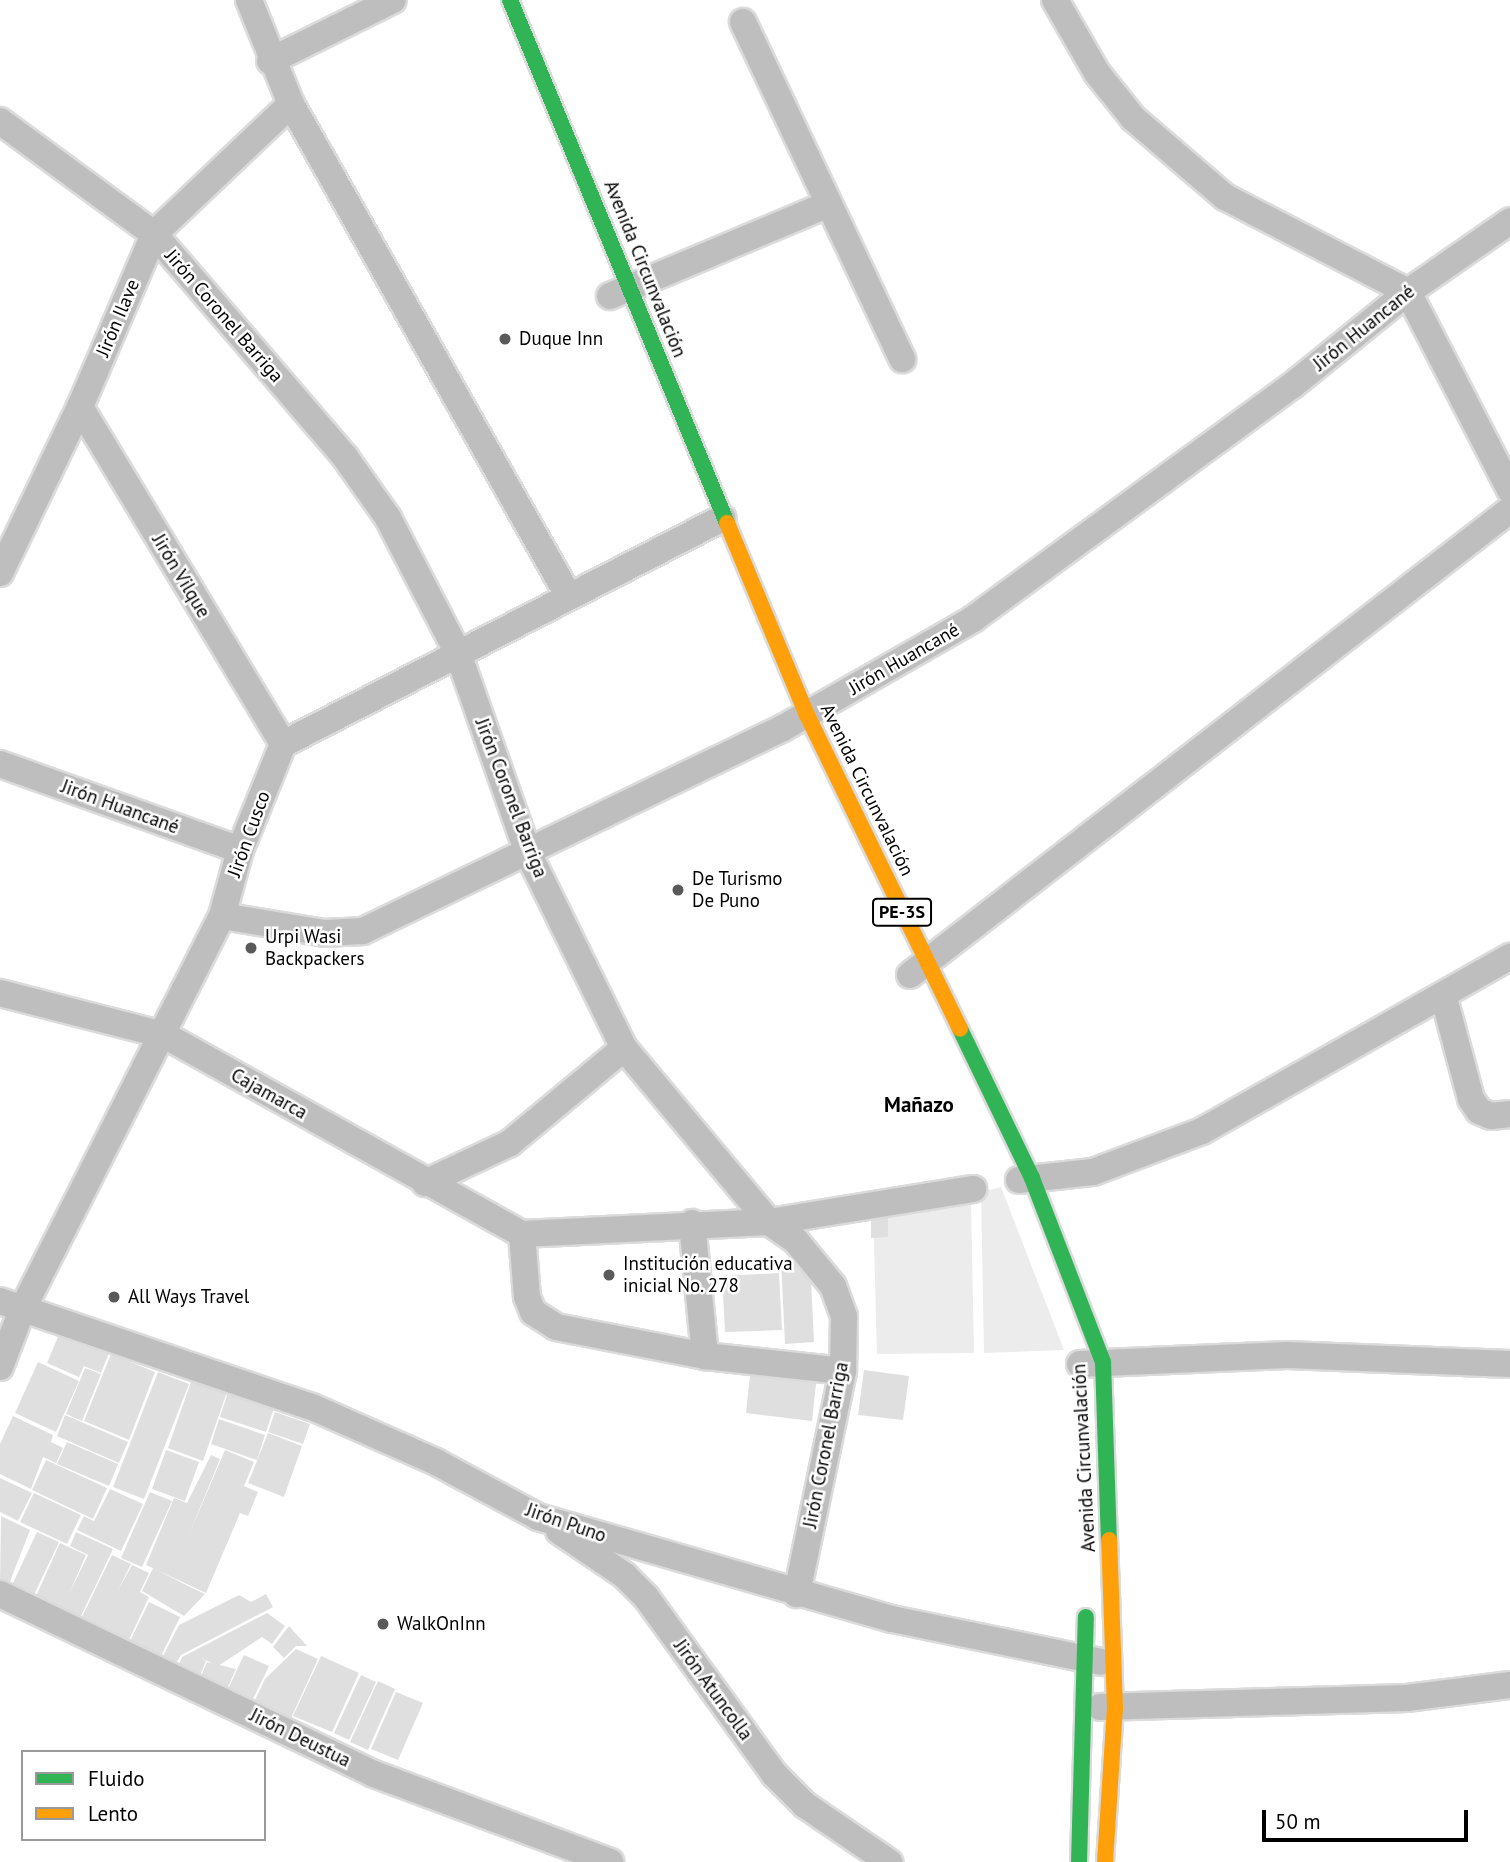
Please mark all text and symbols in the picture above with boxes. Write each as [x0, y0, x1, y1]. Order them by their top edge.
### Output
street label: Avenida Circunvalación [599, 177, 691, 361]
street label: Jirón Coronel Barriga [160, 245, 288, 387]
street label: Jirón Ilave [92, 276, 144, 360]
street label: Jirón Huancané [1309, 280, 1419, 376]
place label: Duque Inn [519, 328, 603, 350]
marker: Duque Inn [497, 331, 513, 347]
street label: Jirón Vilque [147, 530, 215, 622]
street label: Jirón Huancané [845, 618, 963, 700]
street label: Avenida Circunvalación [815, 700, 919, 880]
street label: Jirón Coronel Barriga [470, 715, 552, 881]
street label: Jirón Huancané [58, 775, 182, 839]
street label: Jirón Cusco [223, 788, 275, 880]
place label: De Turismo De Puno [692, 868, 783, 912]
marker: De Turismo De Puno [670, 882, 686, 898]
road number: PE-3S [870, 897, 934, 926]
place label: Urpi Wasi Backpackers [265, 926, 364, 970]
marker: Urpi Wasi Backpackers [243, 940, 259, 956]
street label: Cajamarca [227, 1064, 311, 1124]
district label: Mañazo [884, 1092, 954, 1118]
place label: Institución educativa inicial No. 278 [623, 1253, 793, 1297]
marker: Institución educativa inicial No. 278 [601, 1267, 617, 1283]
place label: All Ways Travel [128, 1286, 250, 1308]
marker: All Ways Travel [106, 1289, 122, 1305]
street label: Jirón Coronel Barriga [799, 1360, 853, 1530]
street label: Avenida Circunvalación [1068, 1363, 1100, 1553]
street label: Jirón Puno [523, 1499, 609, 1547]
place label: WalkOnInn [397, 1613, 486, 1635]
marker: WalkOnInn [375, 1616, 391, 1632]
street label: Jirón Atuncolla [669, 1635, 757, 1745]
street label: Jirón Deustua [246, 1704, 354, 1772]
legend [21, 1750, 266, 1841]
text: Fluido [88, 1765, 145, 1792]
scale bar [1265, 1796, 1472, 1840]
text: Lento [88, 1800, 138, 1827]
text: 50 m [1275, 1808, 1321, 1835]

